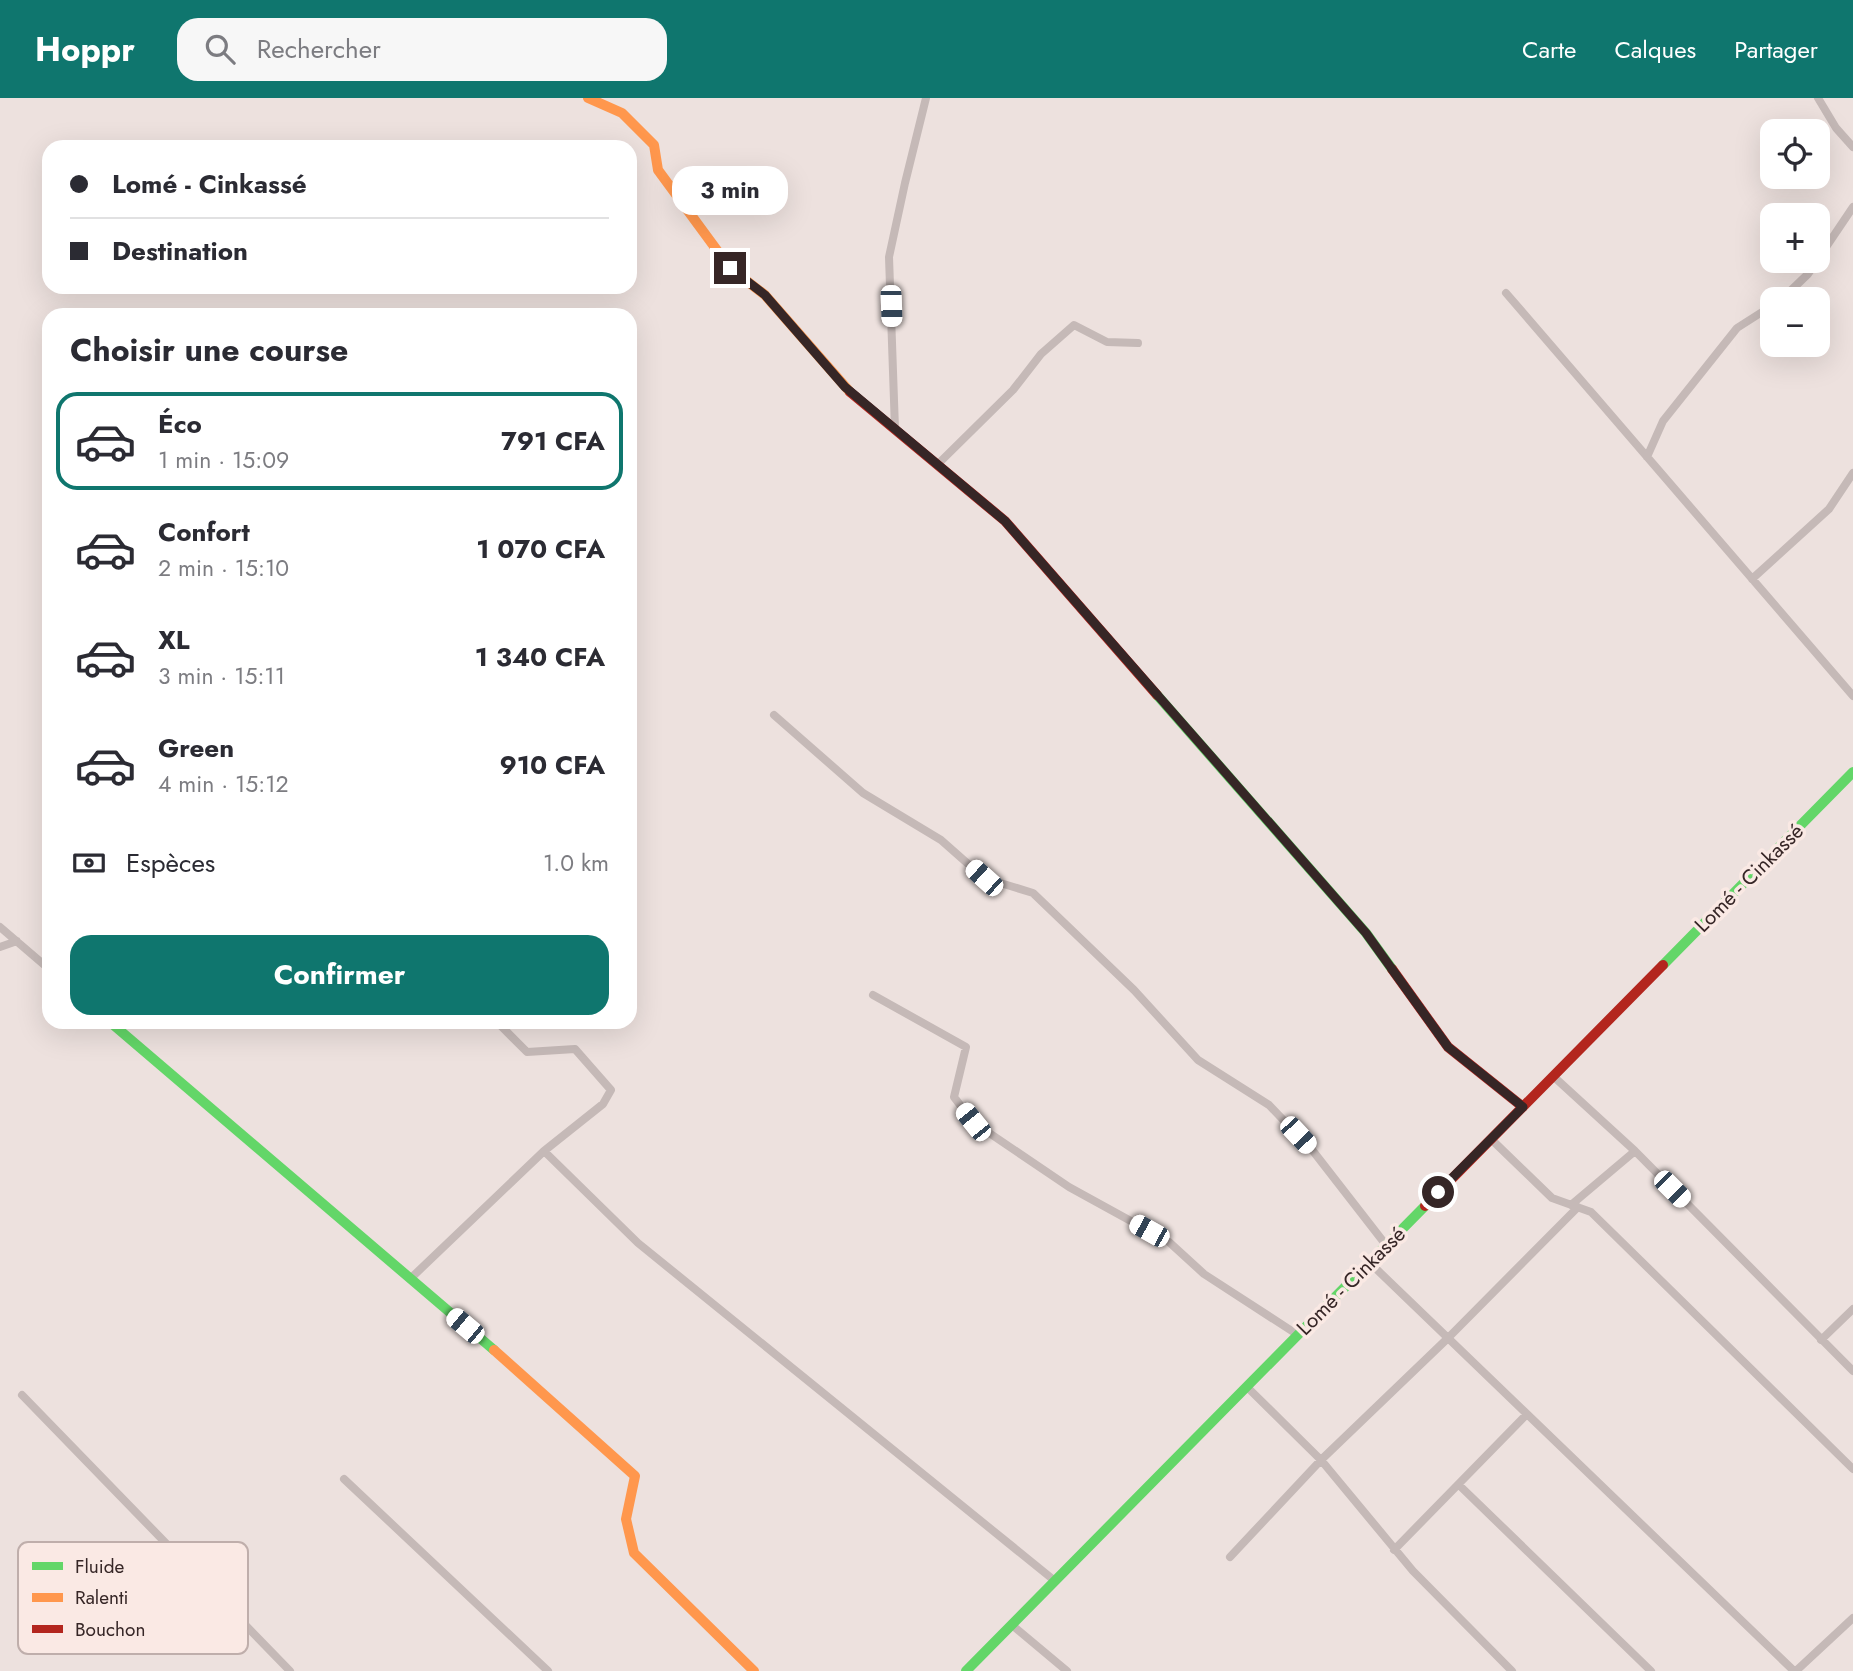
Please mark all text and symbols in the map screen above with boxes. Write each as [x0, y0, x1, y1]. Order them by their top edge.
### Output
search box [177, 18, 667, 81]
text: Hoppr [35, 26, 135, 73]
icon: search [201, 30, 239, 68]
text: Rechercher [257, 30, 381, 68]
text: Carte [1522, 32, 1576, 67]
text: Calques [1614, 32, 1696, 67]
text: Partager [1734, 32, 1818, 67]
map controls [1760, 119, 1830, 357]
button: locate [1760, 119, 1830, 189]
text: Lomé - Cinkassé [112, 165, 307, 203]
callout: 3 min [672, 166, 788, 216]
text: 3 min [700, 173, 760, 207]
button: + [1760, 203, 1830, 273]
text: Destination [112, 232, 248, 270]
route end [714, 252, 746, 284]
car [880, 285, 903, 327]
button: − [1760, 287, 1830, 357]
text: Choisir une course [70, 327, 348, 373]
text: Éco [158, 405, 202, 443]
icon: car [74, 410, 137, 473]
text: 791 CFA [501, 422, 605, 460]
text: 1 min · 15:09 [158, 443, 289, 477]
text: Confort [158, 513, 250, 551]
icon: car [74, 518, 137, 581]
text: 1 070 CFA [476, 530, 605, 568]
text: 2 min · 15:10 [158, 551, 289, 585]
text: XL [158, 621, 190, 659]
icon: car [74, 626, 137, 689]
text: 1 340 CFA [475, 638, 605, 676]
text: 3 min · 15:11 [158, 659, 285, 693]
text: Green [158, 729, 234, 767]
icon: car [74, 734, 137, 797]
text: 910 CFA [499, 746, 605, 784]
text: 4 min · 15:12 [158, 767, 289, 801]
street label: Lomé - Cinkassé [1688, 817, 1810, 939]
icon: cash [70, 844, 108, 882]
text: Espèces [126, 844, 215, 882]
text: 1.0 km [543, 846, 609, 880]
car [962, 856, 1007, 900]
button: Confirmer [70, 935, 609, 1015]
car [952, 1099, 995, 1145]
car [1276, 1112, 1321, 1158]
car [1650, 1167, 1695, 1211]
route start [1422, 1176, 1454, 1208]
car [1126, 1212, 1173, 1250]
street label: Lomé - Cinkassé [1290, 1220, 1412, 1342]
car [443, 1304, 488, 1348]
legend [18, 1542, 248, 1654]
text: Fluide [75, 1553, 125, 1580]
text: Ralenti [75, 1584, 128, 1611]
text: Bouchon [75, 1616, 145, 1643]

